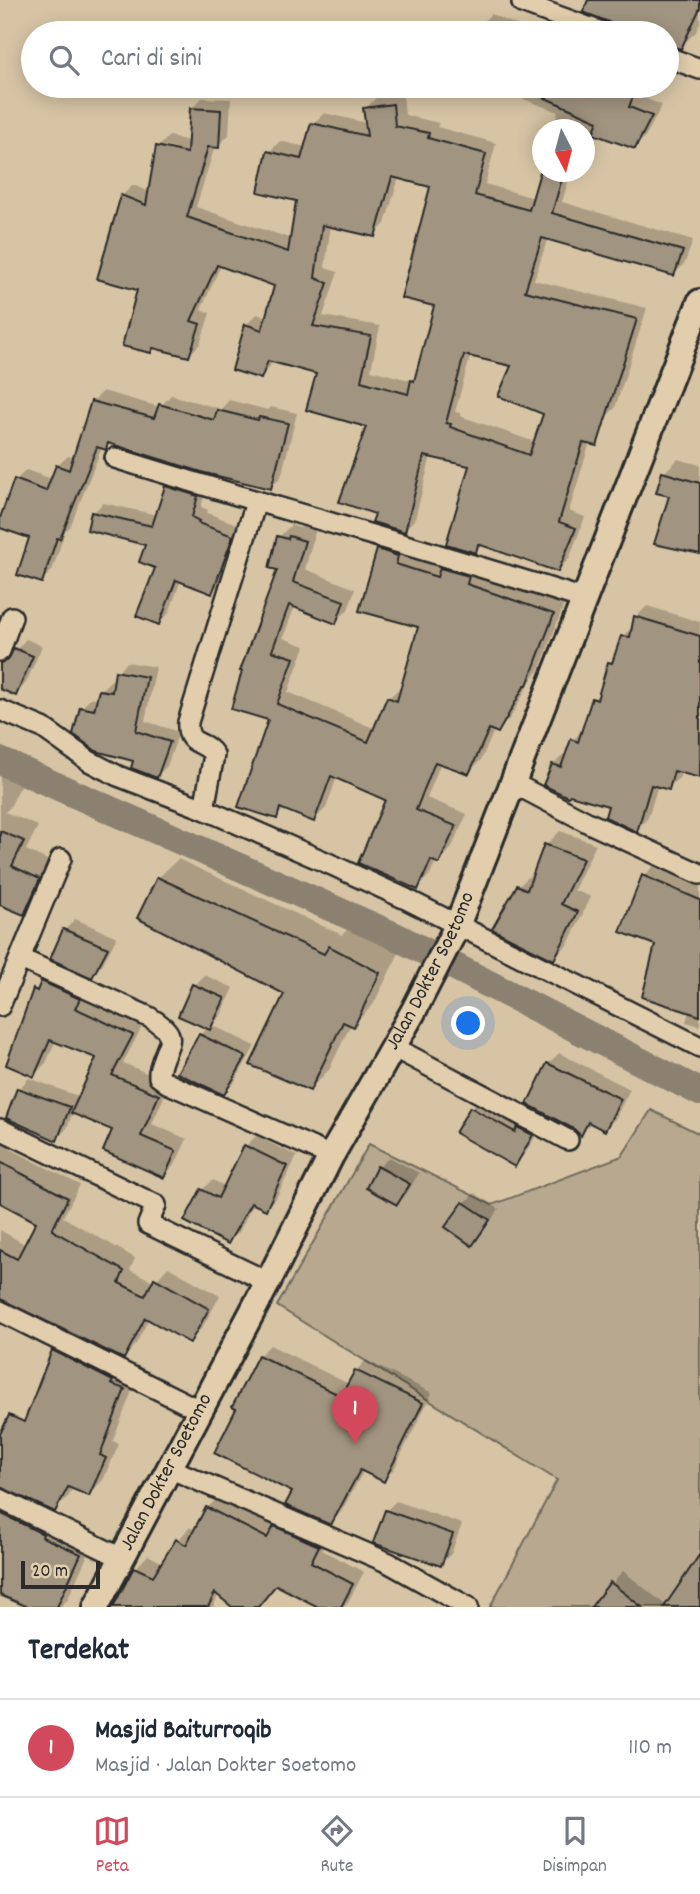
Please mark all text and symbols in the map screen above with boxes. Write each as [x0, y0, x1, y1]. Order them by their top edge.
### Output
search box [21, 21, 679, 98]
icon: search [45, 41, 83, 79]
text: Cari di sini [101, 41, 202, 78]
north arrow [532, 119, 595, 182]
street label: Jalan Dokter Soetomo [379, 888, 484, 1056]
your location [451, 1006, 485, 1040]
pin: 1 [332, 1386, 378, 1444]
street label: Jalan Dokter Soetomo [113, 1389, 221, 1557]
scale bar [21, 1558, 100, 1590]
text: 20 m [32, 1559, 68, 1586]
text: Terdekat [28, 1631, 129, 1674]
text: Masjid Baiturroqib [95, 1713, 272, 1750]
text: 1 [48, 1732, 54, 1765]
text: 110 m [628, 1732, 672, 1765]
text: Masjid · Jalan Dokter Soetomo [95, 1750, 356, 1783]
tab: Peta [93, 1812, 131, 1881]
tab: Rute [318, 1812, 356, 1881]
tab: Disimpan [542, 1812, 607, 1881]

